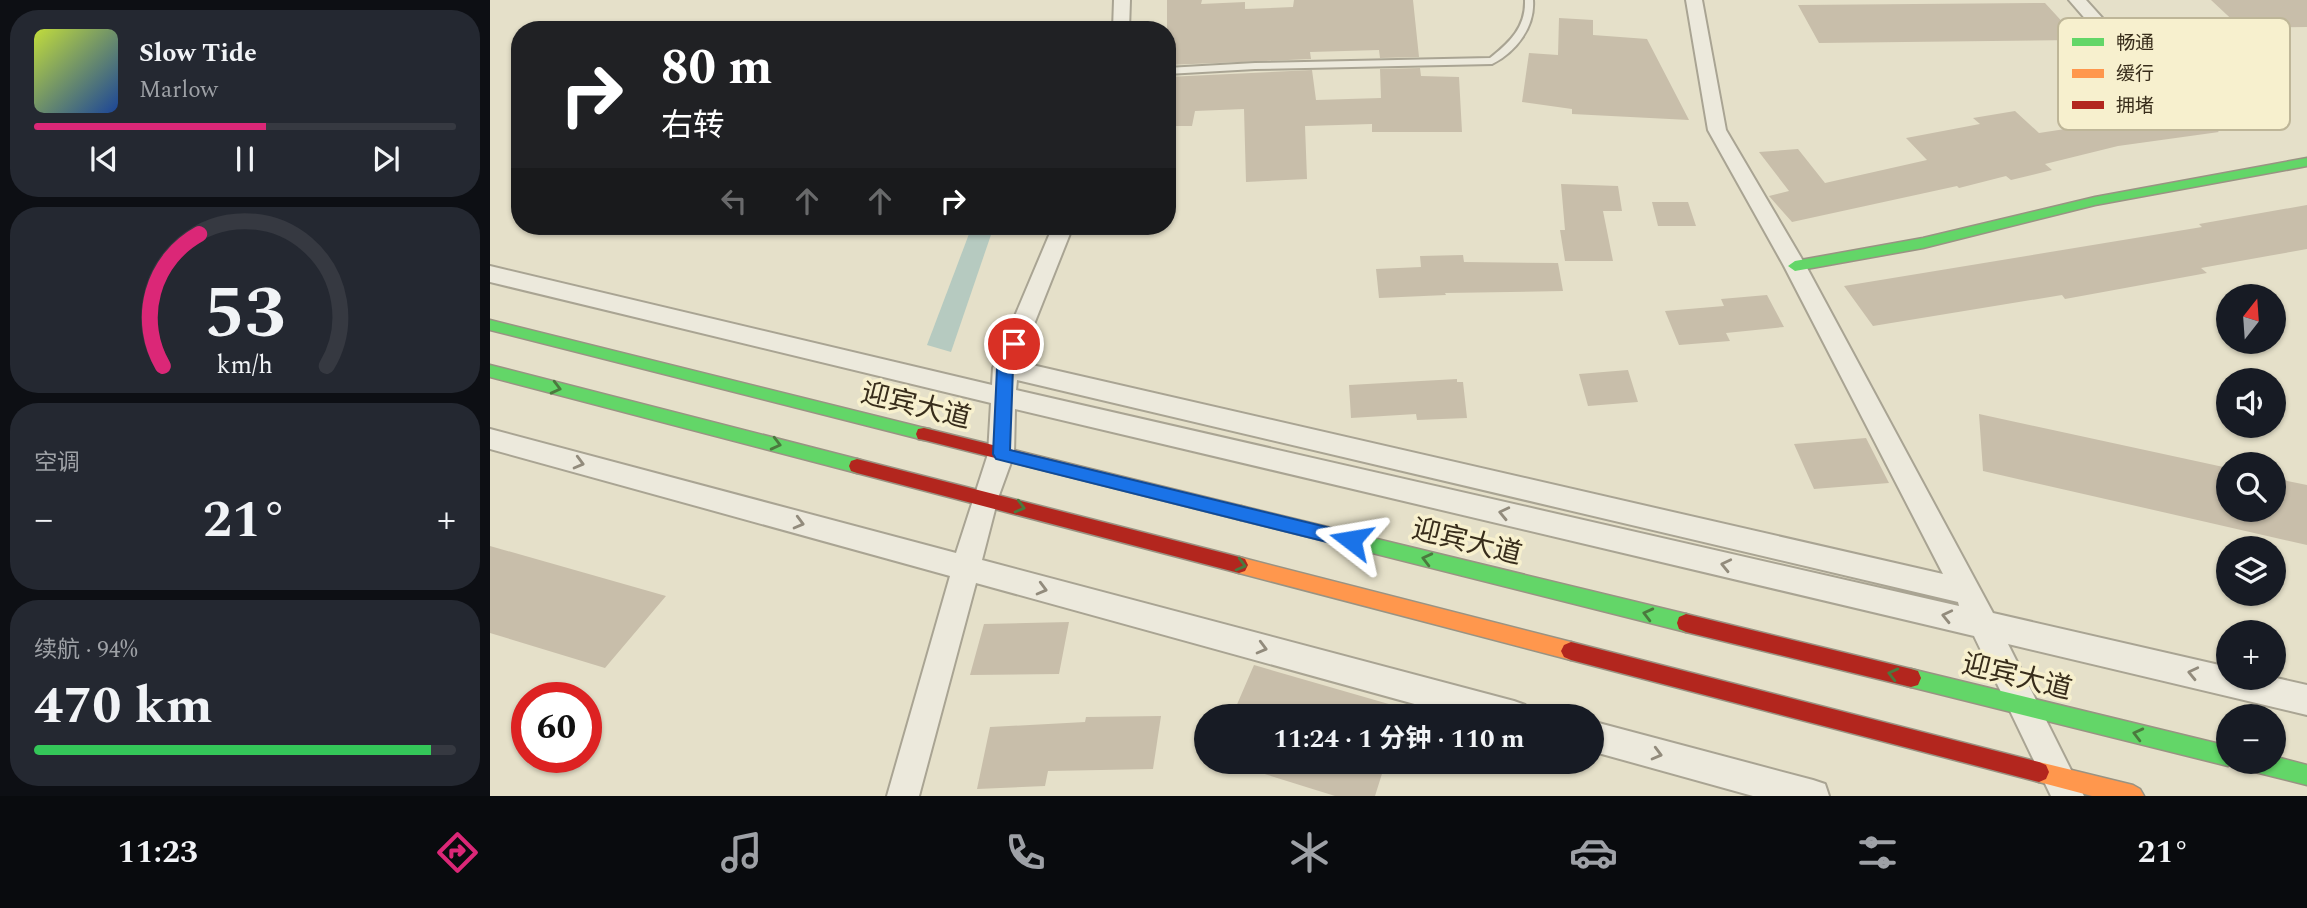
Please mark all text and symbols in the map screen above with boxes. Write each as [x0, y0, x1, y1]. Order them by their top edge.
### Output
legend [2058, 18, 2290, 130]
text: 畅通 [2116, 29, 2154, 58]
text: 80 m [661, 31, 772, 106]
text: Slow Tide [139, 33, 257, 73]
icon: right [546, 49, 637, 140]
text: 缓行 [2116, 60, 2154, 89]
text: Marlow [139, 73, 218, 108]
text: 拥堵 [2116, 92, 2154, 121]
text: 右转 [661, 102, 725, 151]
icon: previous [85, 140, 123, 178]
icon: pause [226, 140, 264, 178]
icon: next [367, 140, 405, 178]
icon: left [715, 182, 753, 220]
icon: ahead [788, 182, 826, 220]
icon: ahead [861, 182, 899, 220]
icon: right [934, 182, 972, 220]
text: 53 [204, 259, 286, 370]
north arrow [2216, 284, 2286, 354]
map controls [2216, 284, 2286, 774]
pin [984, 314, 1044, 374]
icon: arrive [995, 325, 1033, 363]
text: km/h [217, 347, 273, 385]
button: sound [2216, 368, 2286, 438]
street label: 迎宾大道 [856, 372, 976, 440]
one-way arrow [550, 380, 562, 394]
one-way arrow [770, 436, 782, 451]
text: 空调 [34, 446, 80, 481]
button: search [2216, 452, 2286, 522]
one-way arrow [573, 455, 585, 470]
text: 21° [203, 481, 287, 560]
text: − [34, 491, 53, 549]
text: + [437, 491, 456, 549]
one-way arrow [1014, 499, 1026, 513]
position arrow [1314, 503, 1388, 577]
one-way arrow [1498, 507, 1510, 521]
street label: 迎宾大道 [1407, 508, 1527, 576]
one-way arrow [793, 515, 805, 529]
button: layers [2216, 536, 2286, 606]
one-way arrow [1421, 553, 1433, 567]
one-way arrow [1234, 557, 1246, 571]
one-way arrow [1720, 558, 1732, 573]
one-way arrow [1036, 581, 1048, 595]
one-way arrow [1642, 608, 1654, 622]
one-way arrow [1941, 610, 1953, 624]
button: + [2216, 620, 2286, 690]
text: 续航 · 94% [34, 633, 138, 668]
one-way arrow [1256, 640, 1268, 654]
street label: 迎宾大道 [1957, 643, 2077, 711]
text: 470 km [34, 667, 213, 746]
one-way arrow [2187, 667, 2199, 682]
one-way arrow [1887, 668, 1899, 682]
speed limit sign: 60 [511, 682, 602, 773]
button: − [2216, 704, 2286, 774]
text: 11:24 · 1 分钟 · 110 m [1273, 719, 1525, 759]
one-way arrow [2132, 728, 2144, 742]
one-way arrow [1650, 746, 1662, 760]
text: 11:23 [118, 828, 198, 877]
icon: directions [433, 828, 482, 877]
icon: music [717, 828, 766, 877]
icon: phone [1001, 828, 1050, 877]
icon: climate [1285, 828, 1334, 877]
icon: car [1569, 828, 1618, 877]
icon: filters [1853, 828, 1902, 877]
text: 21° [2137, 828, 2189, 877]

